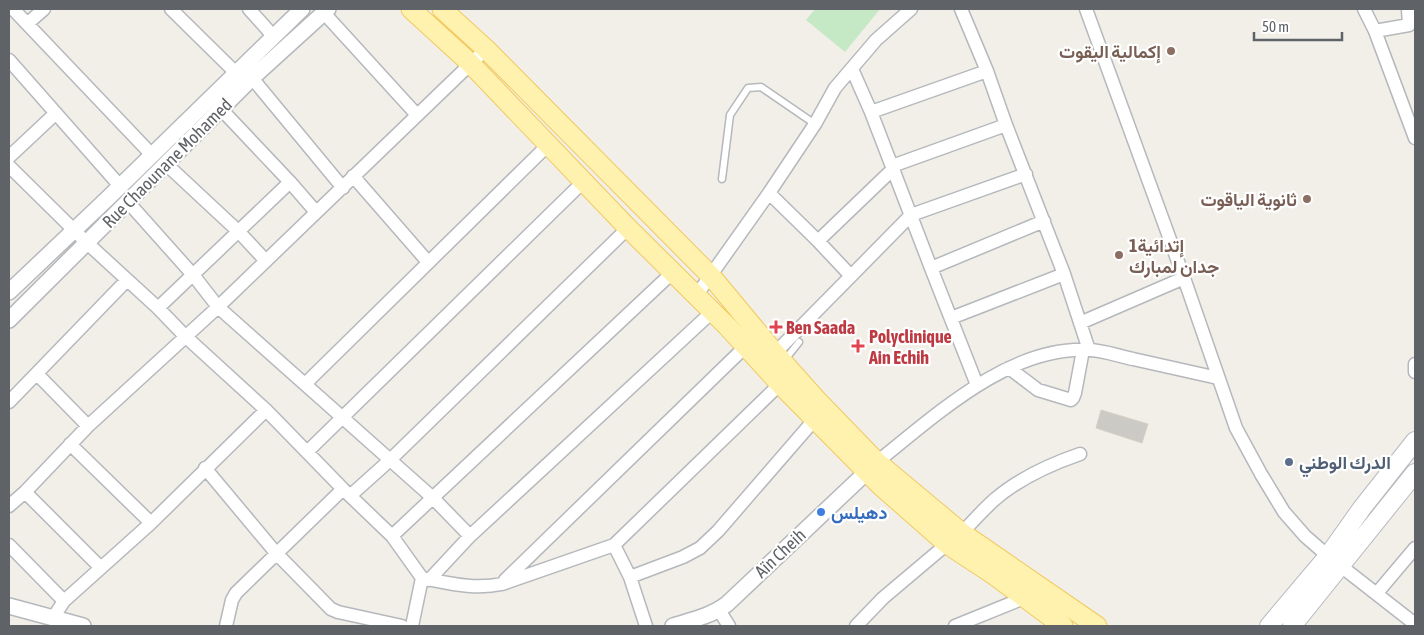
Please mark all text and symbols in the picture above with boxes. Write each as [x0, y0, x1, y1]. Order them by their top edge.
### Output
scale bar [1254, 10, 1342, 42]
text: 50 m [1262, 18, 1289, 35]
place label: إكمالية اليقوت [1059, 41, 1161, 64]
marker: إكمالية اليقوت [1165, 45, 1177, 57]
street label: Rue Chaounane Mohamed [98, 94, 236, 232]
place label: ثانوية الياقوت [1200, 189, 1297, 211]
marker: ثانوية الياقوت [1301, 193, 1313, 205]
place label: 1إتدائية جدان لمبارك [1129, 235, 1219, 278]
marker: 1إتدائية جدان لمبارك [1113, 249, 1125, 261]
place label: Ben Saada [786, 317, 855, 338]
marker: Ben Saada [770, 321, 782, 333]
place label: Polyclinique Ain Echih [868, 326, 952, 368]
marker: Polyclinique Ain Echih [851, 339, 865, 353]
place label: الدرك الوطني [1299, 452, 1391, 478]
marker: الدرك الوطني [1283, 456, 1295, 468]
place label: دهيلس [831, 502, 887, 524]
marker: دهيلس [815, 506, 827, 518]
street label: Aïn Cheih [750, 524, 810, 582]

